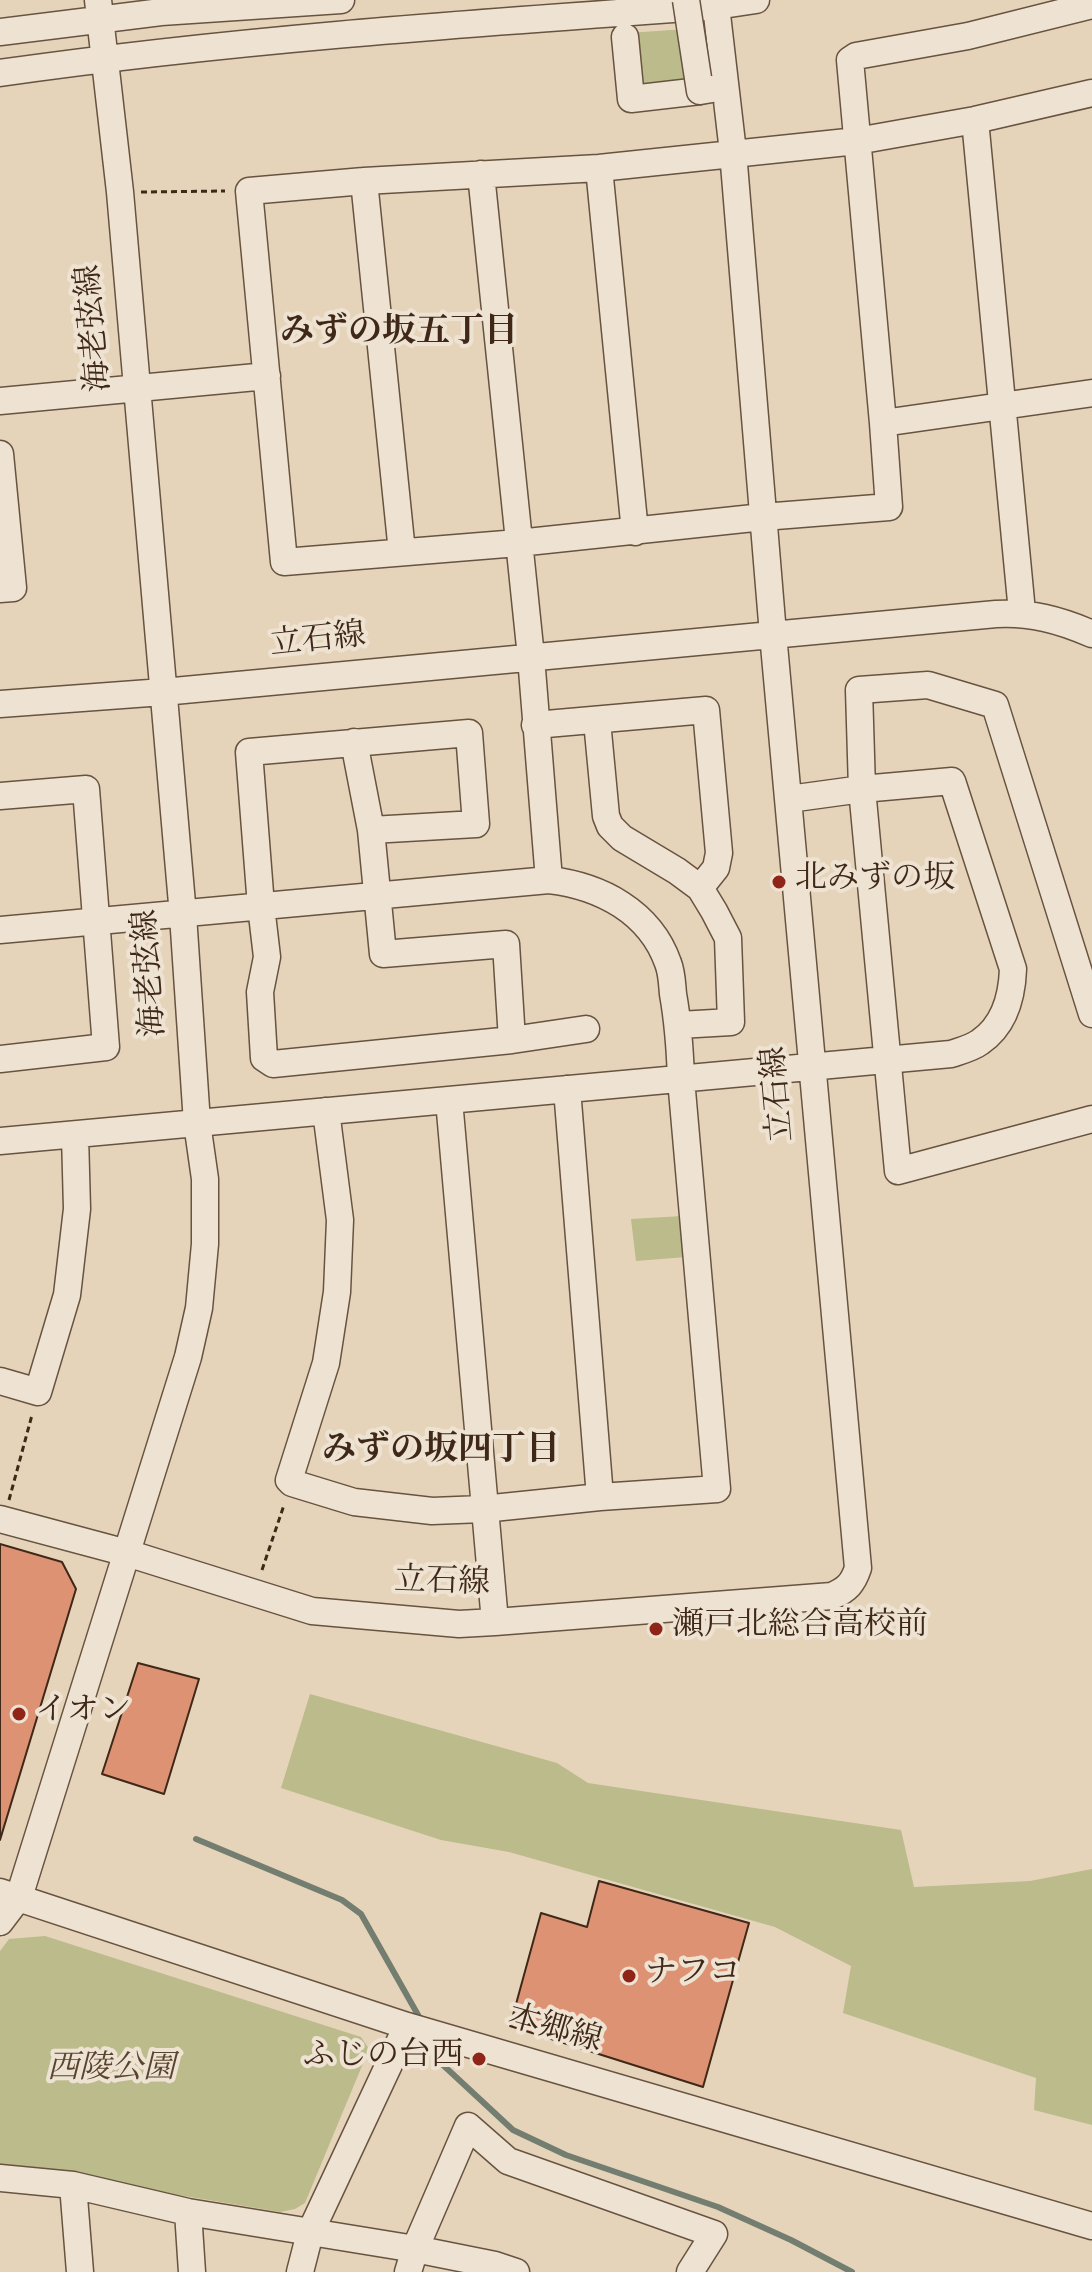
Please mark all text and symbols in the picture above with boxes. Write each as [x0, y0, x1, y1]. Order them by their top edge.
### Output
street label: 海老弦線 [72, 263, 122, 393]
district label: みずの坂五丁目 [280, 315, 518, 355]
street label: 立石線 [268, 619, 368, 667]
place label: 北みずの坂 [795, 863, 955, 901]
marker: 北みずの坂 [770, 873, 788, 891]
street label: 海老弦線 [129, 908, 177, 1038]
street label: 立石線 [758, 1045, 804, 1143]
district label: みずの坂四丁目 [322, 1433, 560, 1473]
street label: 立石線 [393, 1564, 491, 1606]
place label: 瀬戸北総合高校前 [672, 1610, 928, 1648]
marker: 瀬戸北総合高校前 [647, 1620, 665, 1638]
place label: イオン [35, 1695, 131, 1733]
marker: イオン [10, 1705, 28, 1723]
place label: ナフコ [645, 1957, 741, 1995]
marker: ナフコ [620, 1967, 638, 1985]
street label: 本郷線 [503, 2000, 605, 2064]
place label: ふじの台西 [303, 2040, 463, 2078]
marker: ふじの台西 [470, 2050, 488, 2068]
park label: 西陵公園 [47, 2053, 175, 2091]

